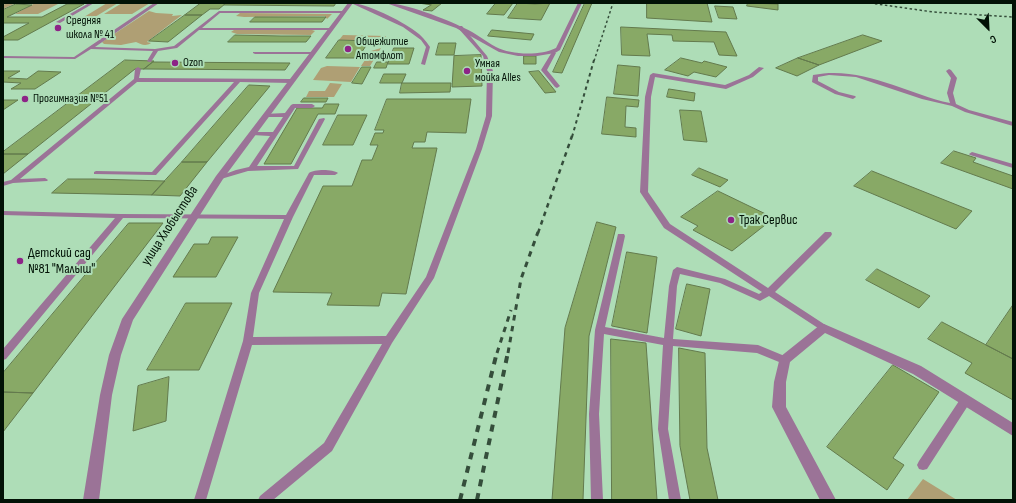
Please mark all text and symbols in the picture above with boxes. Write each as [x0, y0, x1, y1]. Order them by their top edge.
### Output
north arrow [968, 8, 1008, 48]
place label: Средняя школа № 41 [66, 14, 114, 42]
marker: Средняя школа № 41 [53, 23, 63, 33]
text: С [988, 32, 998, 47]
place label: Общежитие Атомфлот [356, 35, 408, 63]
marker: Общежитие Атомфлот [343, 44, 353, 54]
place label: Ozon [183, 56, 203, 70]
place label: Умная мойка Alles [475, 57, 521, 85]
marker: Ozon [170, 58, 180, 68]
marker: Умная мойка Alles [462, 66, 472, 76]
place label: Прогимназия №51 [33, 92, 108, 106]
marker: Прогимназия №51 [20, 94, 30, 104]
street label: улица Хлобыстова [138, 183, 202, 269]
place label: Трак Сервис [739, 212, 798, 228]
marker: Трак Сервис [726, 215, 736, 225]
place label: Детский сад №81 "Малыш" [28, 245, 95, 278]
marker: Детский сад №81 "Малыш" [15, 256, 25, 266]

